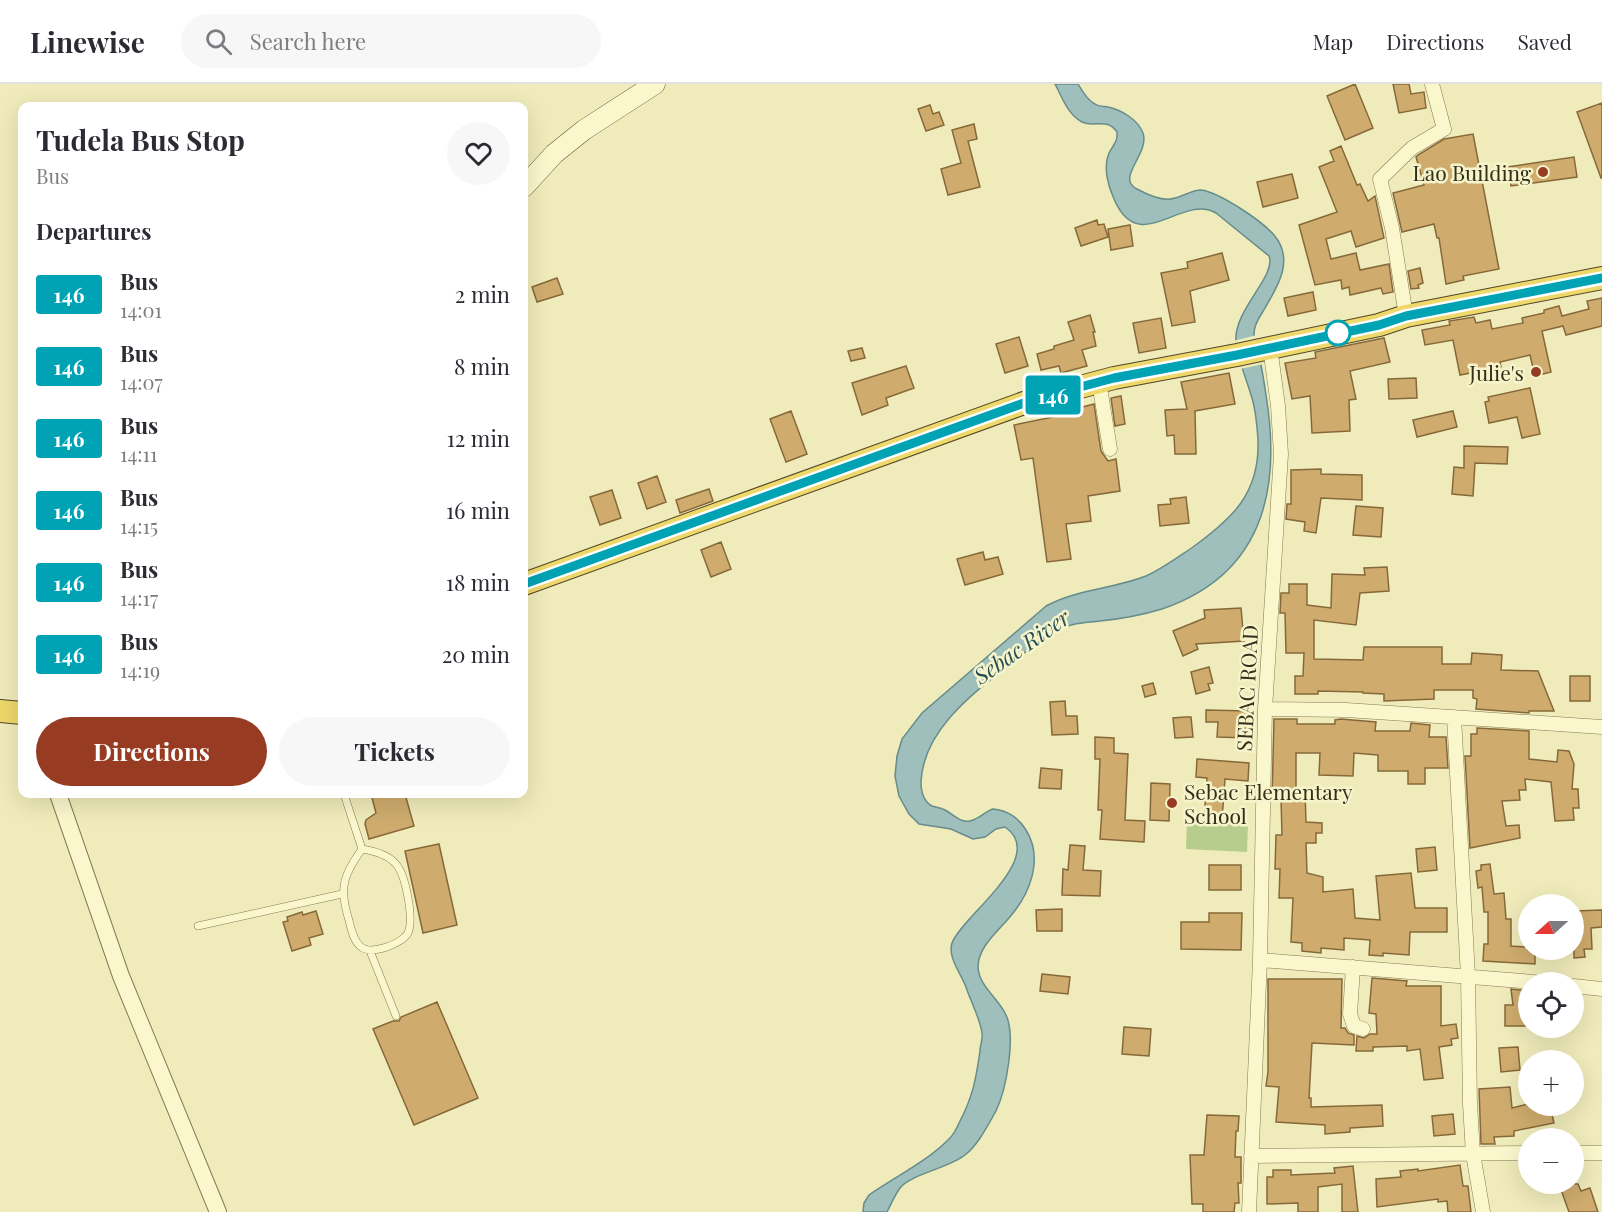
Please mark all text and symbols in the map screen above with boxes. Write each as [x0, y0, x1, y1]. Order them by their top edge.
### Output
search box [181, 14, 601, 68]
text: Linewise [30, 23, 145, 60]
icon: search [202, 25, 235, 58]
text: Search here [250, 26, 366, 56]
text: Map [1312, 27, 1353, 55]
text: Directions [1386, 27, 1484, 55]
text: Saved [1517, 27, 1572, 55]
text: Tudela Bus Stop [36, 121, 245, 158]
button: heart [447, 122, 510, 185]
place label: Lao Building [1412, 158, 1531, 186]
text: Bus [36, 162, 69, 189]
marker: Lao Building [1536, 165, 1550, 179]
text: Departures [36, 216, 151, 246]
text: Bus [120, 266, 158, 296]
text: 2 min [455, 279, 510, 309]
text: 146 [54, 280, 84, 308]
text: 14:01 [120, 296, 162, 323]
unlabelled marker [1325, 320, 1351, 346]
text: Bus [120, 338, 158, 368]
text: 8 min [454, 351, 510, 381]
text: 146 [54, 352, 84, 380]
place label: Julie's [1468, 358, 1524, 386]
marker: Julie's [1529, 365, 1543, 379]
text: 14:07 [120, 368, 163, 395]
line badge: 146 [1018, 376, 1088, 414]
text: 146 [1038, 381, 1068, 409]
text: Bus [120, 410, 158, 440]
text: 12 min [447, 423, 510, 453]
text: 146 [54, 424, 84, 452]
text: 14:11 [120, 440, 157, 467]
text: Bus [120, 482, 158, 512]
text: 16 min [446, 495, 510, 525]
text: 146 [54, 496, 84, 524]
text: 14:15 [120, 512, 158, 539]
text: Bus [120, 554, 158, 584]
text: 18 min [446, 567, 510, 597]
text: 146 [54, 568, 84, 596]
text: 14:17 [120, 584, 158, 611]
water label: Sebac River [966, 602, 1076, 691]
street label: SEBAC ROAD [1229, 624, 1263, 752]
text: Bus [120, 626, 158, 656]
text: 20 min [442, 639, 510, 669]
text: 146 [54, 640, 84, 668]
text: 14:19 [120, 656, 160, 683]
button: Directions [36, 717, 267, 786]
button: Tickets [279, 717, 510, 786]
place label: Sebac Elementary School [1184, 777, 1353, 829]
marker: Sebac Elementary School [1165, 796, 1179, 810]
north arrow [1518, 894, 1584, 960]
map controls [1518, 894, 1584, 1194]
button: locate [1518, 972, 1584, 1038]
button: + [1518, 1050, 1584, 1116]
button: − [1518, 1128, 1584, 1194]

